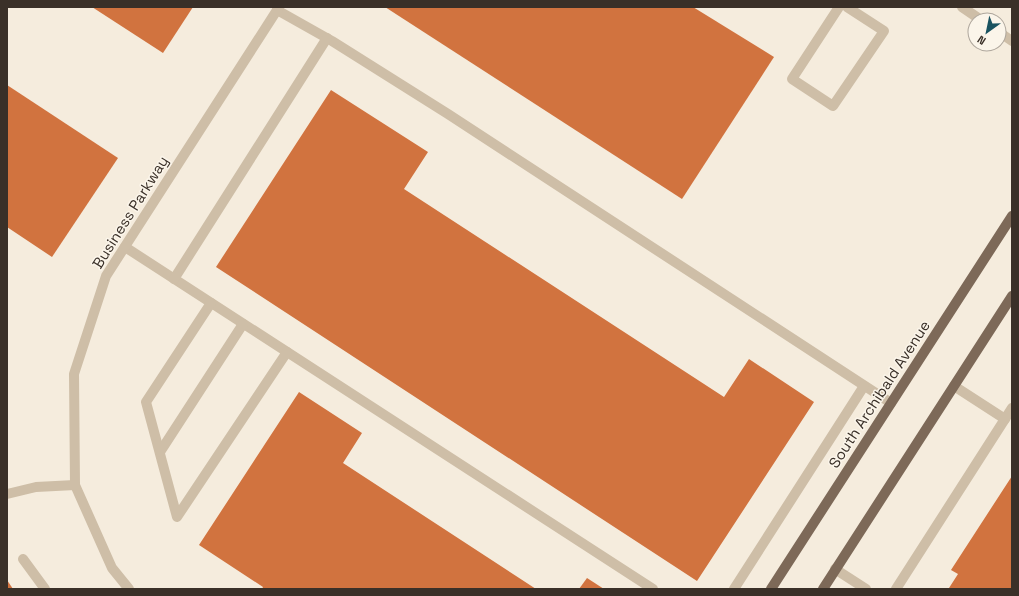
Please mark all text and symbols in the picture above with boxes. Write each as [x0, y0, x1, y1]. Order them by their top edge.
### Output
north arrow [967, 12, 1007, 52]
text: N [975, 33, 988, 48]
street label: Business Parkway [88, 152, 172, 272]
street label: South Archibald Avenue [824, 316, 934, 471]

